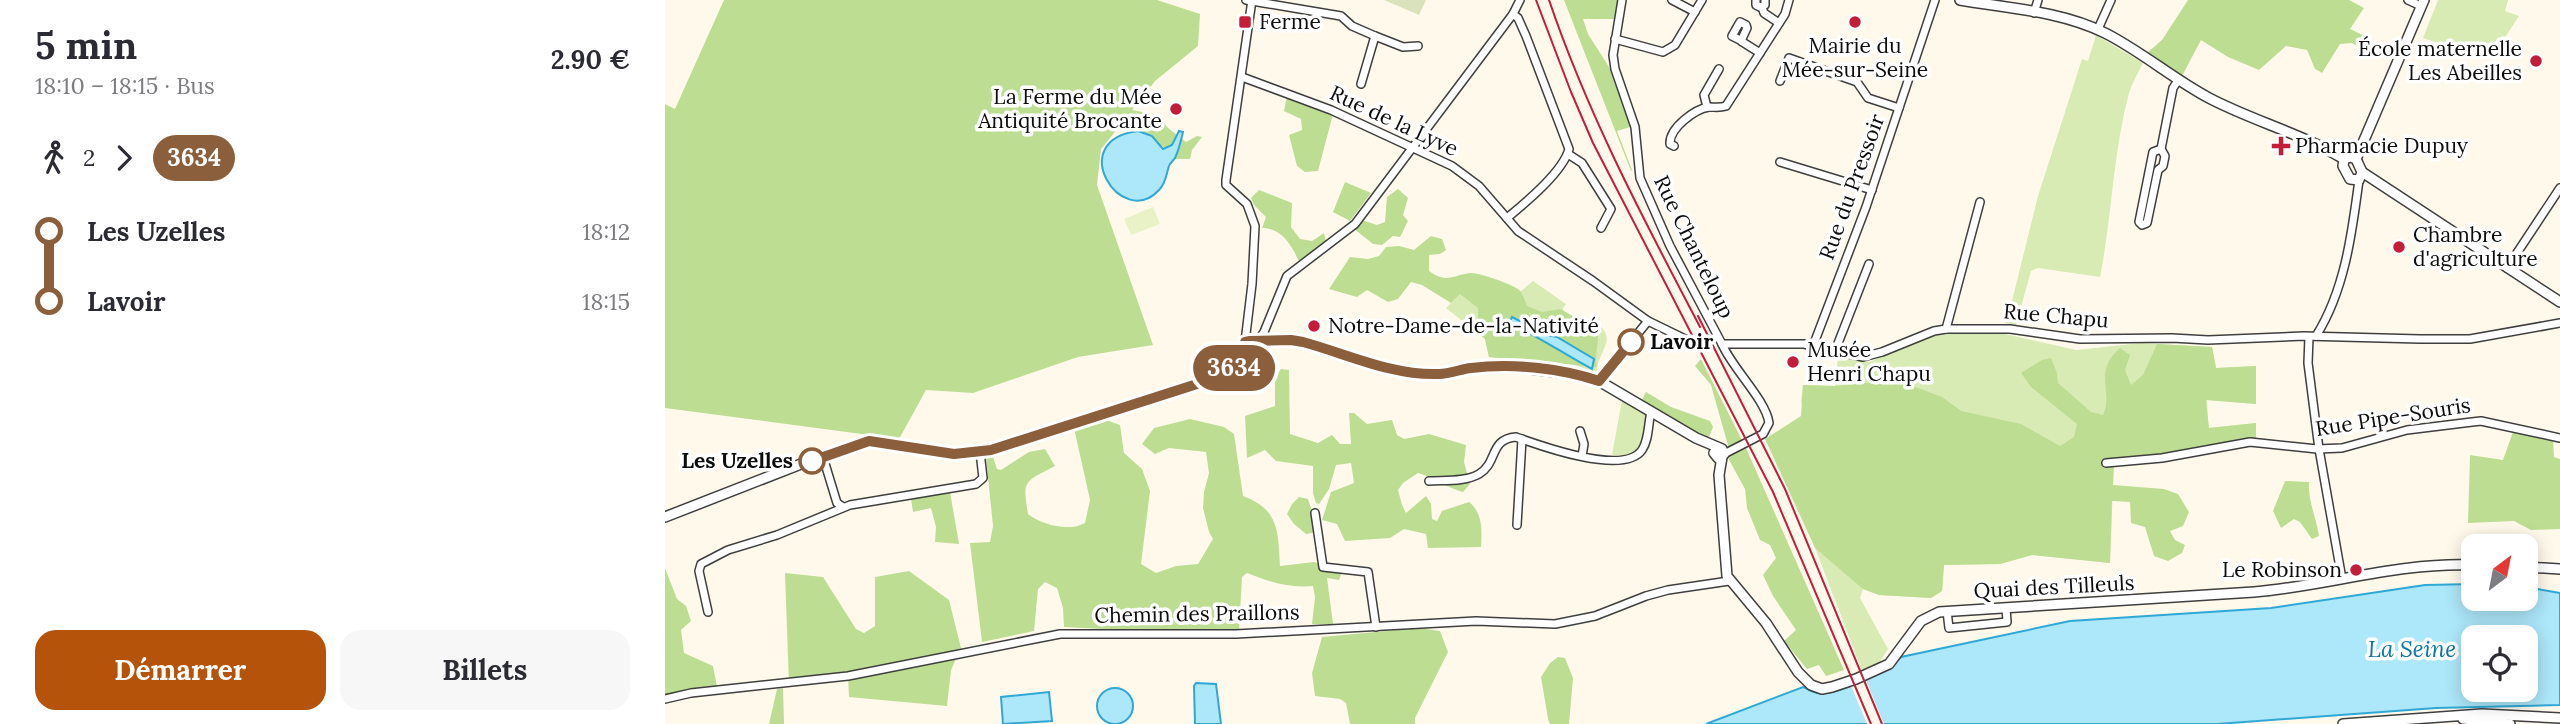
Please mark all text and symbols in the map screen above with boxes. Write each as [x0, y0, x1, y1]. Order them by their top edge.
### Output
place label: Ferme [1259, 8, 1321, 35]
marker: Ferme [1237, 14, 1253, 30]
marker: Mairie du Mée-sur-Seine [1847, 14, 1863, 30]
text: 5 min [35, 21, 137, 69]
place label: Mairie du Mée-sur-Seine [1782, 32, 1928, 83]
place label: École maternelle Les Abeilles [2358, 35, 2522, 86]
text: 2.90 € [551, 43, 630, 76]
marker: École maternelle Les Abeilles [2528, 53, 2544, 69]
text: 18:10 – 18:15 · Bus [35, 71, 215, 100]
street label: Rue de la Lyve [1326, 79, 1463, 162]
place label: La Ferme du Mée Antiquité Brocante [977, 83, 1162, 134]
marker: La Ferme du Mée Antiquité Brocante [1168, 101, 1184, 117]
street label: Rue du Pressoir [1813, 110, 1890, 263]
place label: Pharmacie Dupuy [2295, 132, 2468, 159]
marker: Pharmacie Dupuy [2273, 138, 2289, 154]
icon: walk [35, 139, 73, 177]
icon: forward [105, 139, 143, 177]
text: 3634 [167, 142, 221, 173]
text: 2 [83, 143, 95, 172]
street label: Rue Chanteloup [1648, 171, 1741, 323]
text: Les Uzelles [87, 215, 225, 248]
text: 18:12 [582, 217, 630, 246]
place label: Chambre d'agriculture [2413, 221, 2538, 272]
marker: Chambre d'agriculture [2391, 239, 2407, 255]
text: Lavoir [87, 285, 165, 318]
text: 18:15 [582, 287, 630, 316]
street label: Rue Chapu [2002, 297, 2110, 334]
place label: Notre-Dame-de-la-Nativité [1328, 312, 1599, 339]
marker: Notre-Dame-de-la-Nativité [1306, 318, 1322, 334]
place label: Lavoir [1650, 328, 1713, 355]
marker: Lavoir [1618, 329, 1644, 355]
place label: Musée Henri Chapu [1807, 336, 1931, 387]
line badge: 3634 [1185, 345, 1283, 391]
text: 3634 [1207, 352, 1261, 383]
marker: Musée Henri Chapu [1785, 354, 1801, 370]
street label: Rue Pipe-Souris [2313, 391, 2472, 442]
place label: Les Uzelles [681, 447, 793, 474]
marker: Les Uzelles [799, 448, 825, 474]
north arrow [2461, 534, 2537, 611]
map controls [2461, 534, 2538, 702]
place label: Le Robinson [2222, 556, 2342, 583]
marker: Le Robinson [2348, 562, 2364, 578]
street label: Quai des Tilleuls [1973, 569, 2135, 604]
street label: Chemin des Praillons [1094, 598, 1300, 629]
button: locate [2461, 625, 2538, 702]
button: Démarrer [35, 630, 326, 710]
button: Billets [340, 630, 630, 710]
water label: La Seine [2368, 634, 2456, 663]

